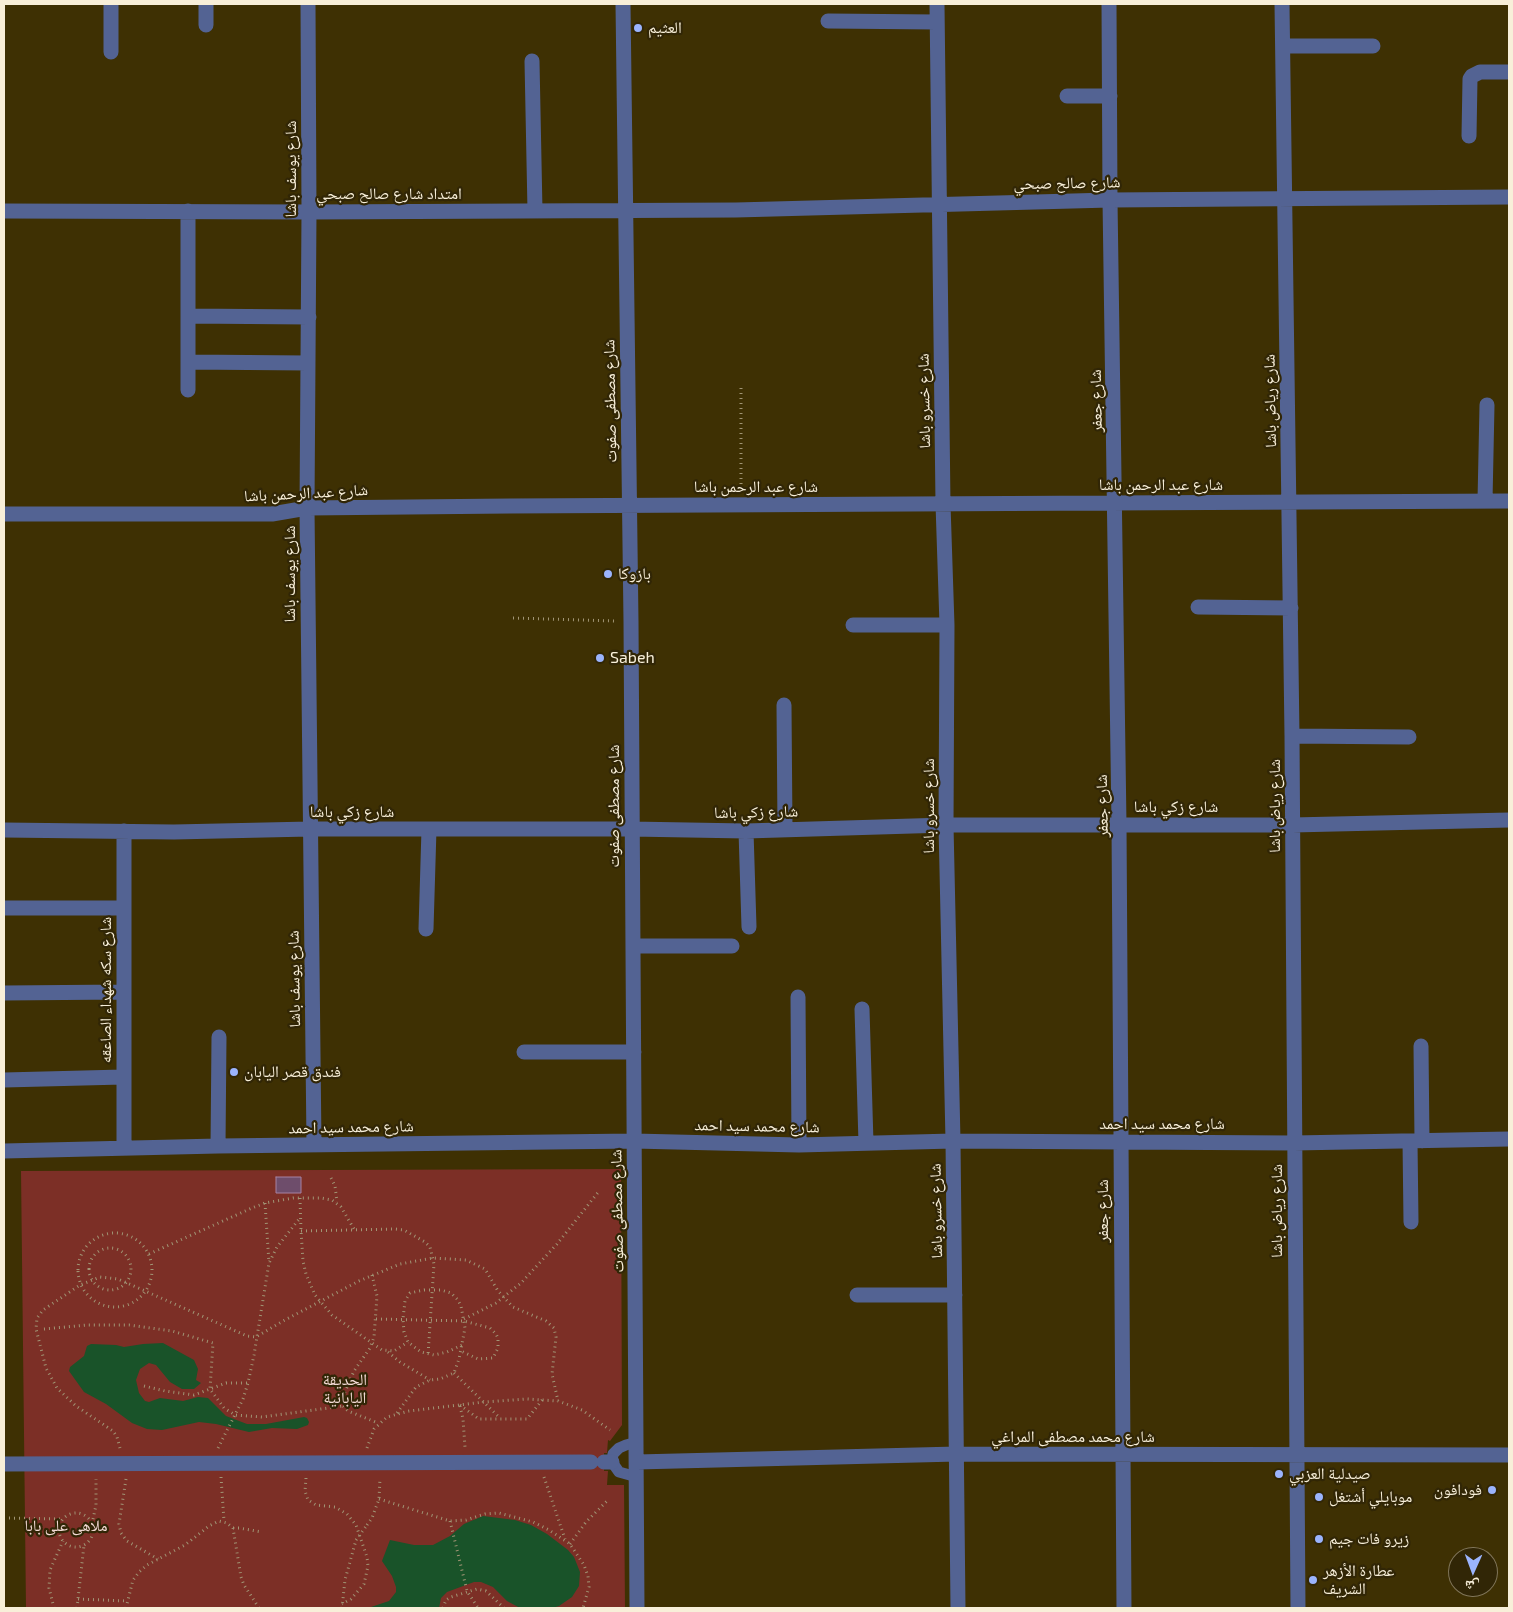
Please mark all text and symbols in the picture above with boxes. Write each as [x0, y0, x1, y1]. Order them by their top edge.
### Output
place label: العثيم [648, 18, 682, 38]
marker: العثيم [632, 22, 644, 34]
street label: شارع يوسف باشا [281, 120, 301, 218]
street label: شارع صالح صبحي [1013, 172, 1121, 194]
street label: امتداد شارع صالح صبحي [316, 184, 462, 204]
street label: شارع مصطفى صفوت [599, 339, 621, 463]
street label: شارع خسرو باشا [914, 353, 934, 449]
street label: شارع رياض باشا [1260, 354, 1280, 448]
street label: شارع جعفر [1086, 369, 1106, 433]
street label: شارع عبد الرحمن باشا [1099, 475, 1223, 495]
street label: شارع عبد الرحمن باشا [694, 477, 818, 497]
street label: شارع عبد الرحمن باشا [243, 480, 369, 506]
street label: شارع يوسف باشا [280, 525, 300, 623]
place label: بازوكا [618, 564, 651, 584]
marker: بازوكا [602, 568, 614, 580]
place label: Sabeh [610, 648, 655, 668]
marker: Sabeh [594, 652, 606, 664]
street label: شارع مصطفى صفوت [604, 744, 624, 868]
street label: شارع خسرو باشا [919, 758, 939, 854]
street label: شارع رياض باشا [1265, 759, 1285, 853]
street label: شارع جعفر [1092, 774, 1112, 838]
street label: شارع زكي باشا [1134, 797, 1218, 817]
street label: شارع زكي باشا [310, 802, 394, 822]
street label: شارع زكي باشا [714, 802, 798, 822]
street label: شارع سكه شهداء الصاعقه [96, 917, 116, 1063]
street label: شارع يوسف باشا [284, 930, 304, 1028]
place label: فندق قصر اليابان [244, 1062, 341, 1082]
marker: فندق قصر اليابان [228, 1066, 240, 1078]
street label: شارع محمد سيد احمد [1099, 1114, 1225, 1134]
street label: شارع محمد سيد احمد [694, 1115, 820, 1137]
street label: شارع محمد سيد احمد [288, 1116, 414, 1138]
street label: شارع مصطفى صفوت [606, 1149, 628, 1273]
street label: شارع خسرو باشا [926, 1163, 946, 1259]
street label: شارع رياض باشا [1267, 1164, 1287, 1258]
street label: شارع جعفر [1093, 1179, 1113, 1243]
park label: الحديقة اليابانية [323, 1370, 367, 1408]
street label: شارع محمد مصطفى المراغي [991, 1427, 1155, 1447]
place label: صيدلية العزبي [1289, 1464, 1371, 1484]
marker: صيدلية العزبي [1273, 1468, 1285, 1480]
place label: فودافون [1434, 1480, 1482, 1500]
marker: فودافون [1486, 1484, 1498, 1496]
place label: موبايلي أشتغل [1329, 1487, 1412, 1507]
marker: موبايلي أشتغل [1313, 1491, 1325, 1503]
park label: ملاهى على بابا [24, 1516, 108, 1536]
place label: زيرو فات جيم [1329, 1529, 1409, 1549]
marker: زيرو فات جيم [1313, 1533, 1325, 1545]
north arrow [1448, 1547, 1498, 1597]
place label: عطارة الأزهر الشريف [1323, 1561, 1394, 1599]
marker: عطارة الأزهر الشريف [1307, 1574, 1319, 1586]
text: ش [1465, 1578, 1480, 1595]

